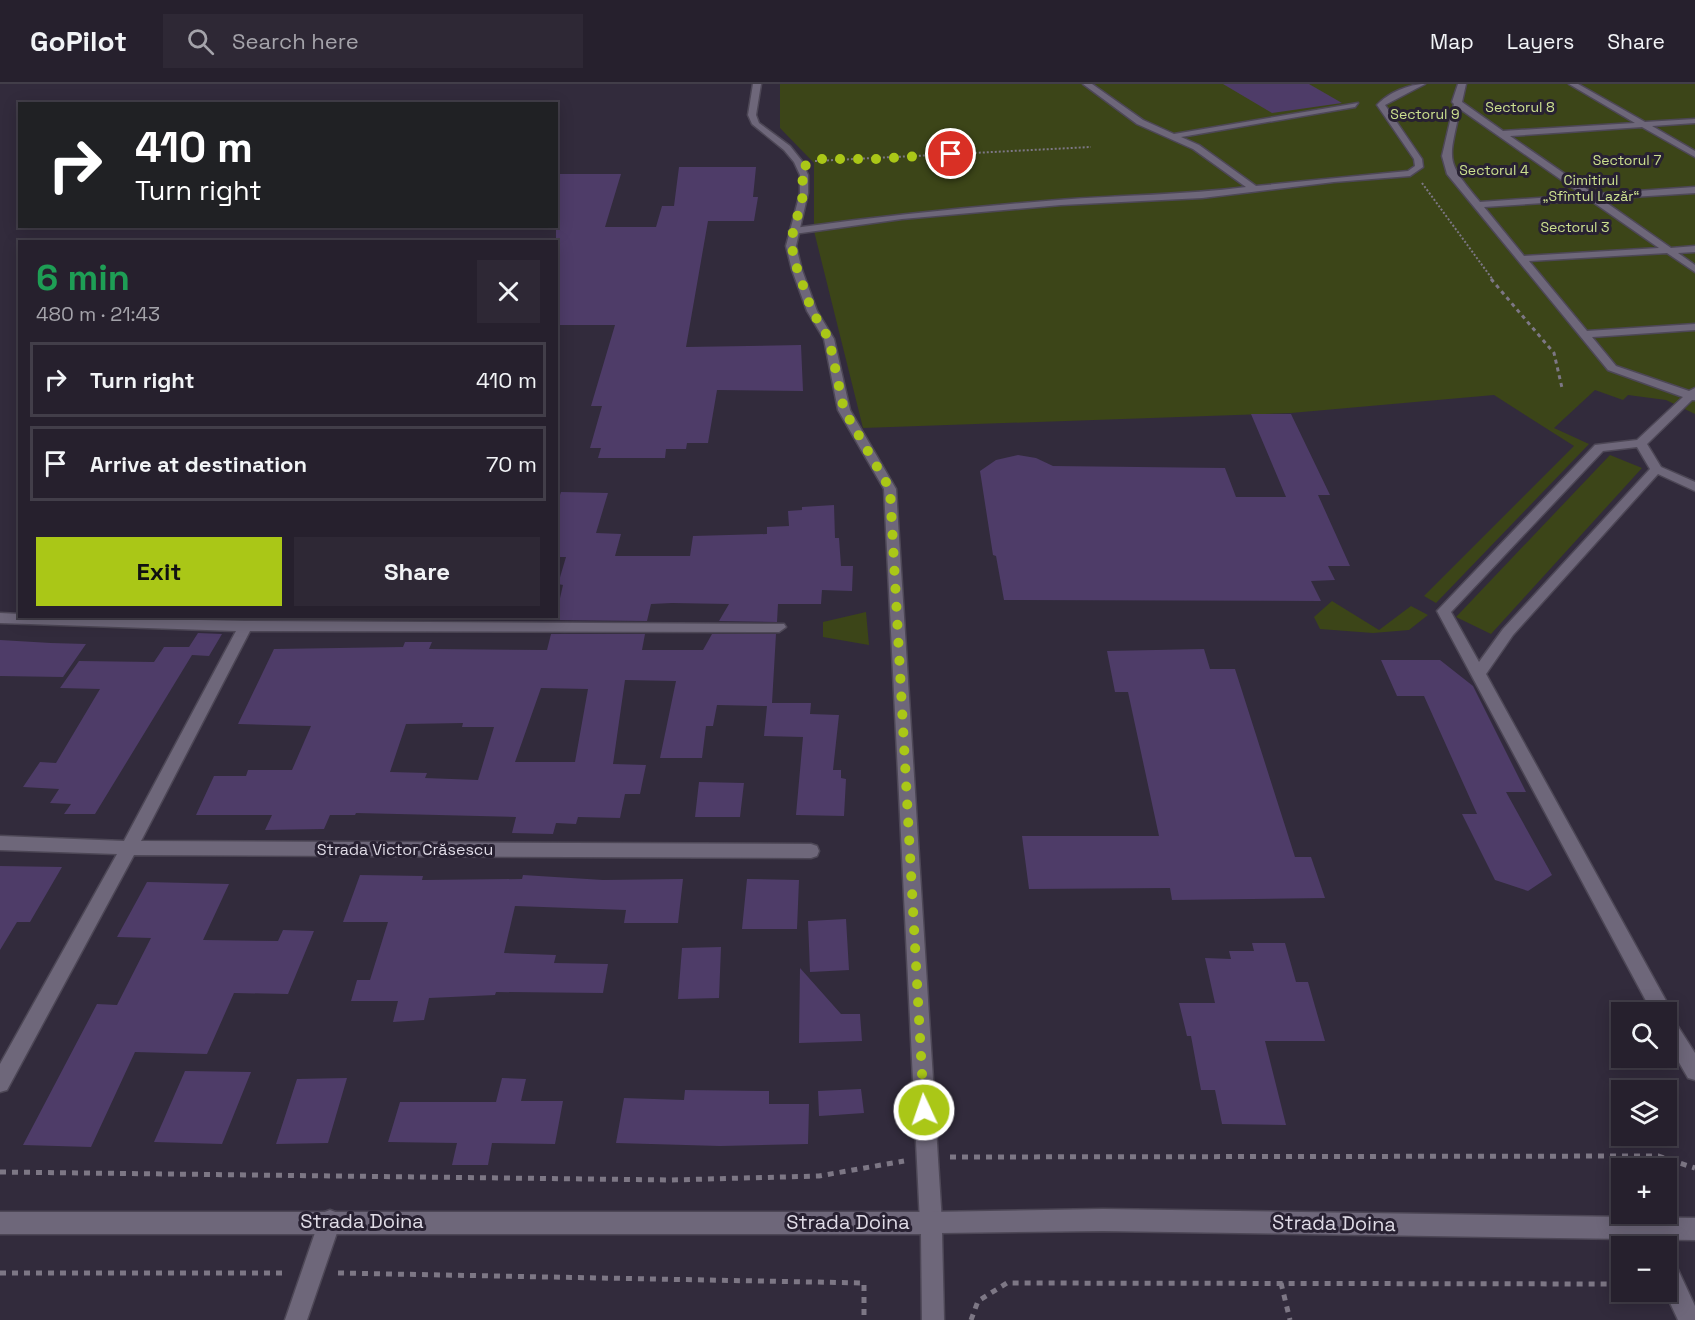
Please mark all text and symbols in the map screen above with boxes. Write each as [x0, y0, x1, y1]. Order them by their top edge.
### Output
search box [163, 14, 583, 68]
text: GoPilot [30, 23, 127, 59]
icon: search [184, 25, 217, 58]
text: Search here [232, 27, 359, 55]
text: Map [1430, 28, 1474, 55]
text: Layers [1507, 28, 1574, 55]
text: Share [1607, 28, 1665, 55]
park label: Sectorul 8 [1485, 98, 1555, 116]
park label: Sectorul 9 [1390, 105, 1460, 123]
text: 410 m [135, 121, 253, 174]
icon: right [36, 126, 114, 204]
pin [925, 128, 976, 179]
icon: arrive [934, 137, 967, 170]
park label: Sectorul 7 [1593, 151, 1661, 169]
park label: Sectorul 4 [1459, 161, 1529, 179]
park label: Cimitirul „Sfîntul Lazăr“ [1542, 171, 1640, 205]
text: Turn right [135, 173, 262, 208]
park label: Sectorul 3 [1540, 218, 1610, 236]
text: 6 min [36, 255, 130, 301]
button: close [477, 260, 540, 323]
text: 480 m · 21:43 [36, 301, 160, 327]
icon: right [39, 363, 72, 396]
text: Turn right [90, 366, 195, 394]
text: 410 m [476, 366, 537, 394]
icon: arrive [39, 447, 72, 480]
text: Arrive at destination [90, 450, 307, 478]
text: 70 m [486, 450, 537, 478]
button: Exit [36, 537, 282, 606]
button: Share [294, 537, 540, 606]
street label: Strada Victor Crăsescu [317, 839, 493, 860]
map controls [1611, 1002, 1677, 1302]
button: search [1611, 1002, 1677, 1068]
position arrow [892, 1078, 956, 1142]
button: layers [1611, 1080, 1677, 1146]
button: + [1611, 1158, 1677, 1224]
street label: Strada Doina [300, 1208, 424, 1234]
street label: Strada Doina [786, 1209, 910, 1235]
street label: Strada Doina [1272, 1209, 1396, 1237]
button: − [1611, 1236, 1677, 1302]

